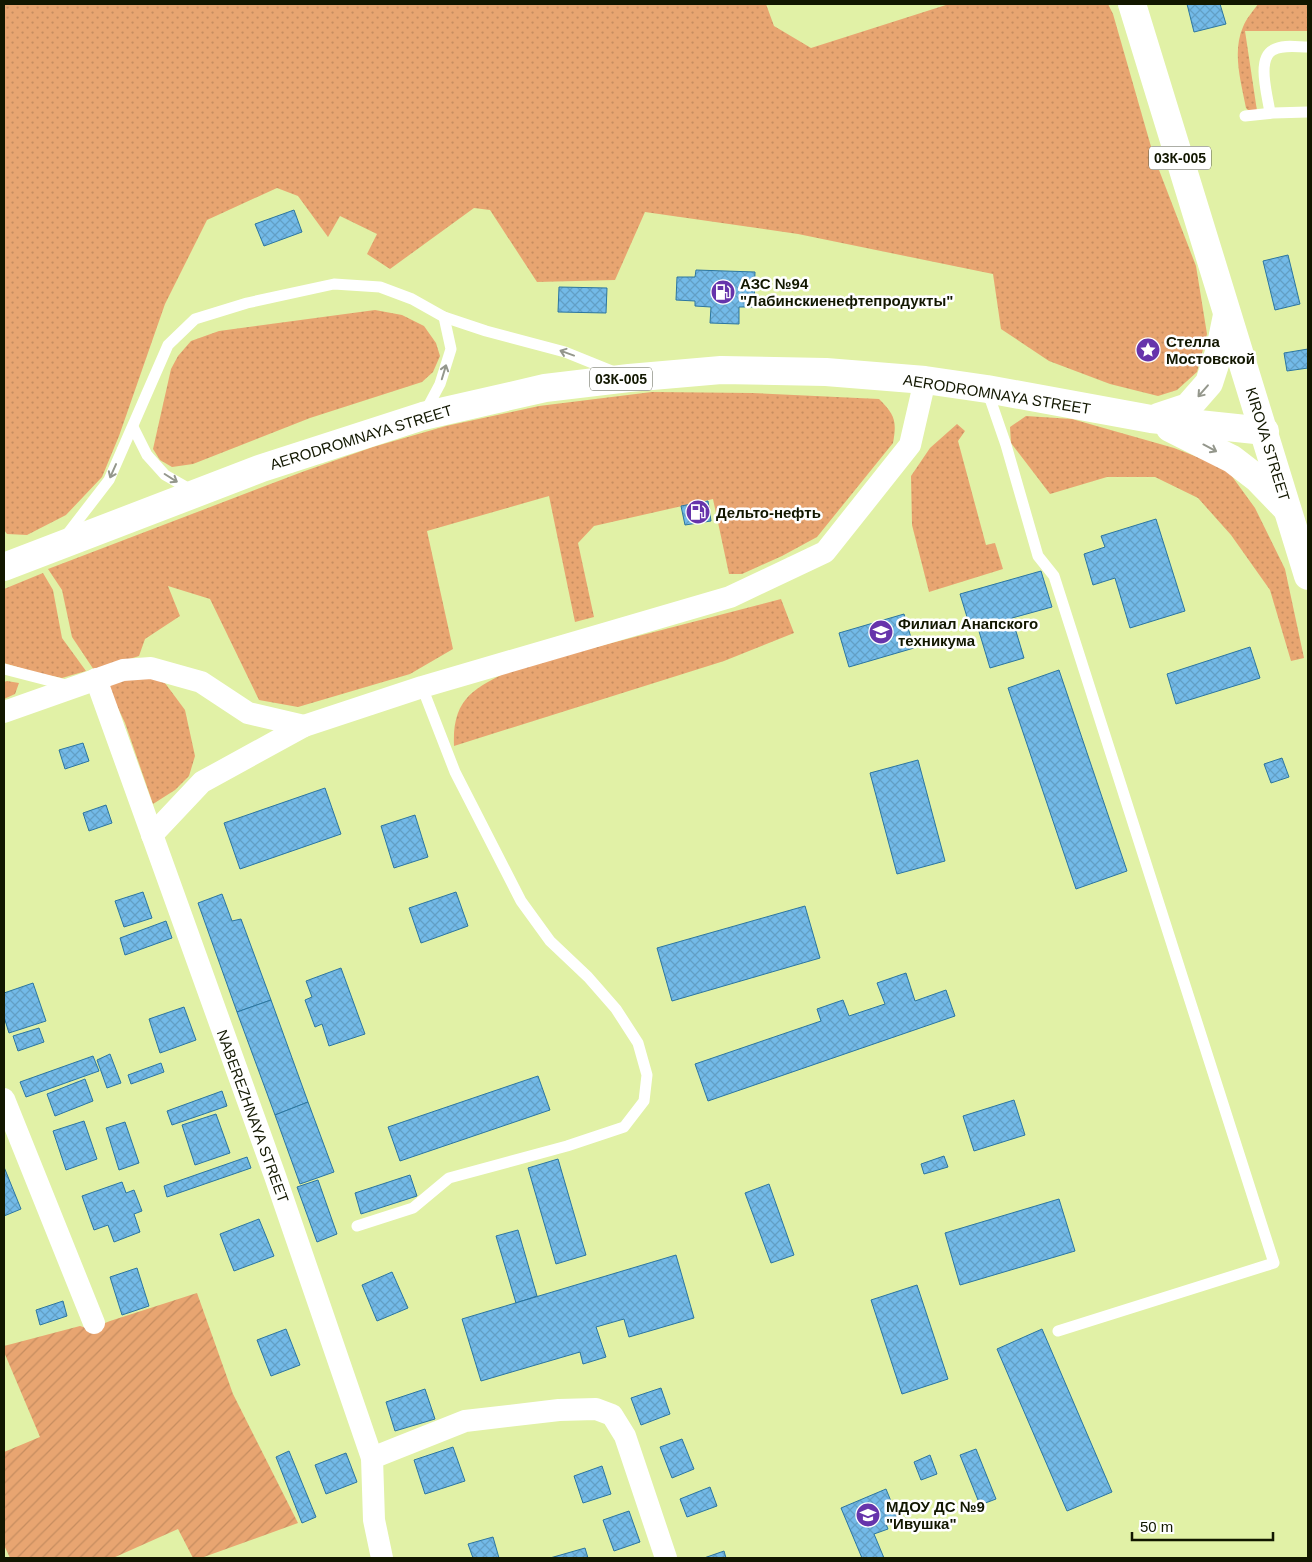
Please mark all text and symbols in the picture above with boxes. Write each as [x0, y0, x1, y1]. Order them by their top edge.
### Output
road number: 03К-005 [1149, 146, 1211, 170]
place label: АЗС №94 "Лабинскиенефтепродукты" [740, 275, 953, 309]
fuel station icon: АЗС №94 "Лабинскиенефтепродукты" [710, 279, 736, 305]
place label: Стелла Мостовской [1166, 333, 1255, 367]
place icon: Стелла Мостовской [1135, 337, 1161, 363]
one-way arrow [560, 348, 576, 357]
one-way arrow [440, 365, 449, 380]
road number: 03К-005 [590, 368, 652, 390]
street label: AERODROMNAYA STREET [902, 371, 1092, 417]
one-way arrow [1197, 384, 1209, 397]
street label: KIROVA STREET [1243, 385, 1293, 503]
street label: AERODROMNAYA STREET [268, 401, 454, 473]
one-way arrow [1203, 443, 1218, 453]
one-way arrow [108, 463, 118, 478]
one-way arrow [163, 473, 177, 483]
fuel station icon: Дельто-нефть [685, 499, 711, 525]
place label: Дельто-нефть [716, 504, 821, 521]
place label: Филиал Анапского техникума [898, 615, 1038, 649]
school or university icon: Филиал Анапского техникума [868, 619, 894, 645]
street label: NABEREZHNAYA STREET [214, 1027, 292, 1205]
place label: МДОУ ДС №9 "Ивушка" [886, 1498, 985, 1532]
school or university icon: МДОУ ДС №9 "Ивушка" [855, 1502, 881, 1528]
scale bar [1132, 1510, 1273, 1542]
text: 50 m [1140, 1518, 1173, 1535]

